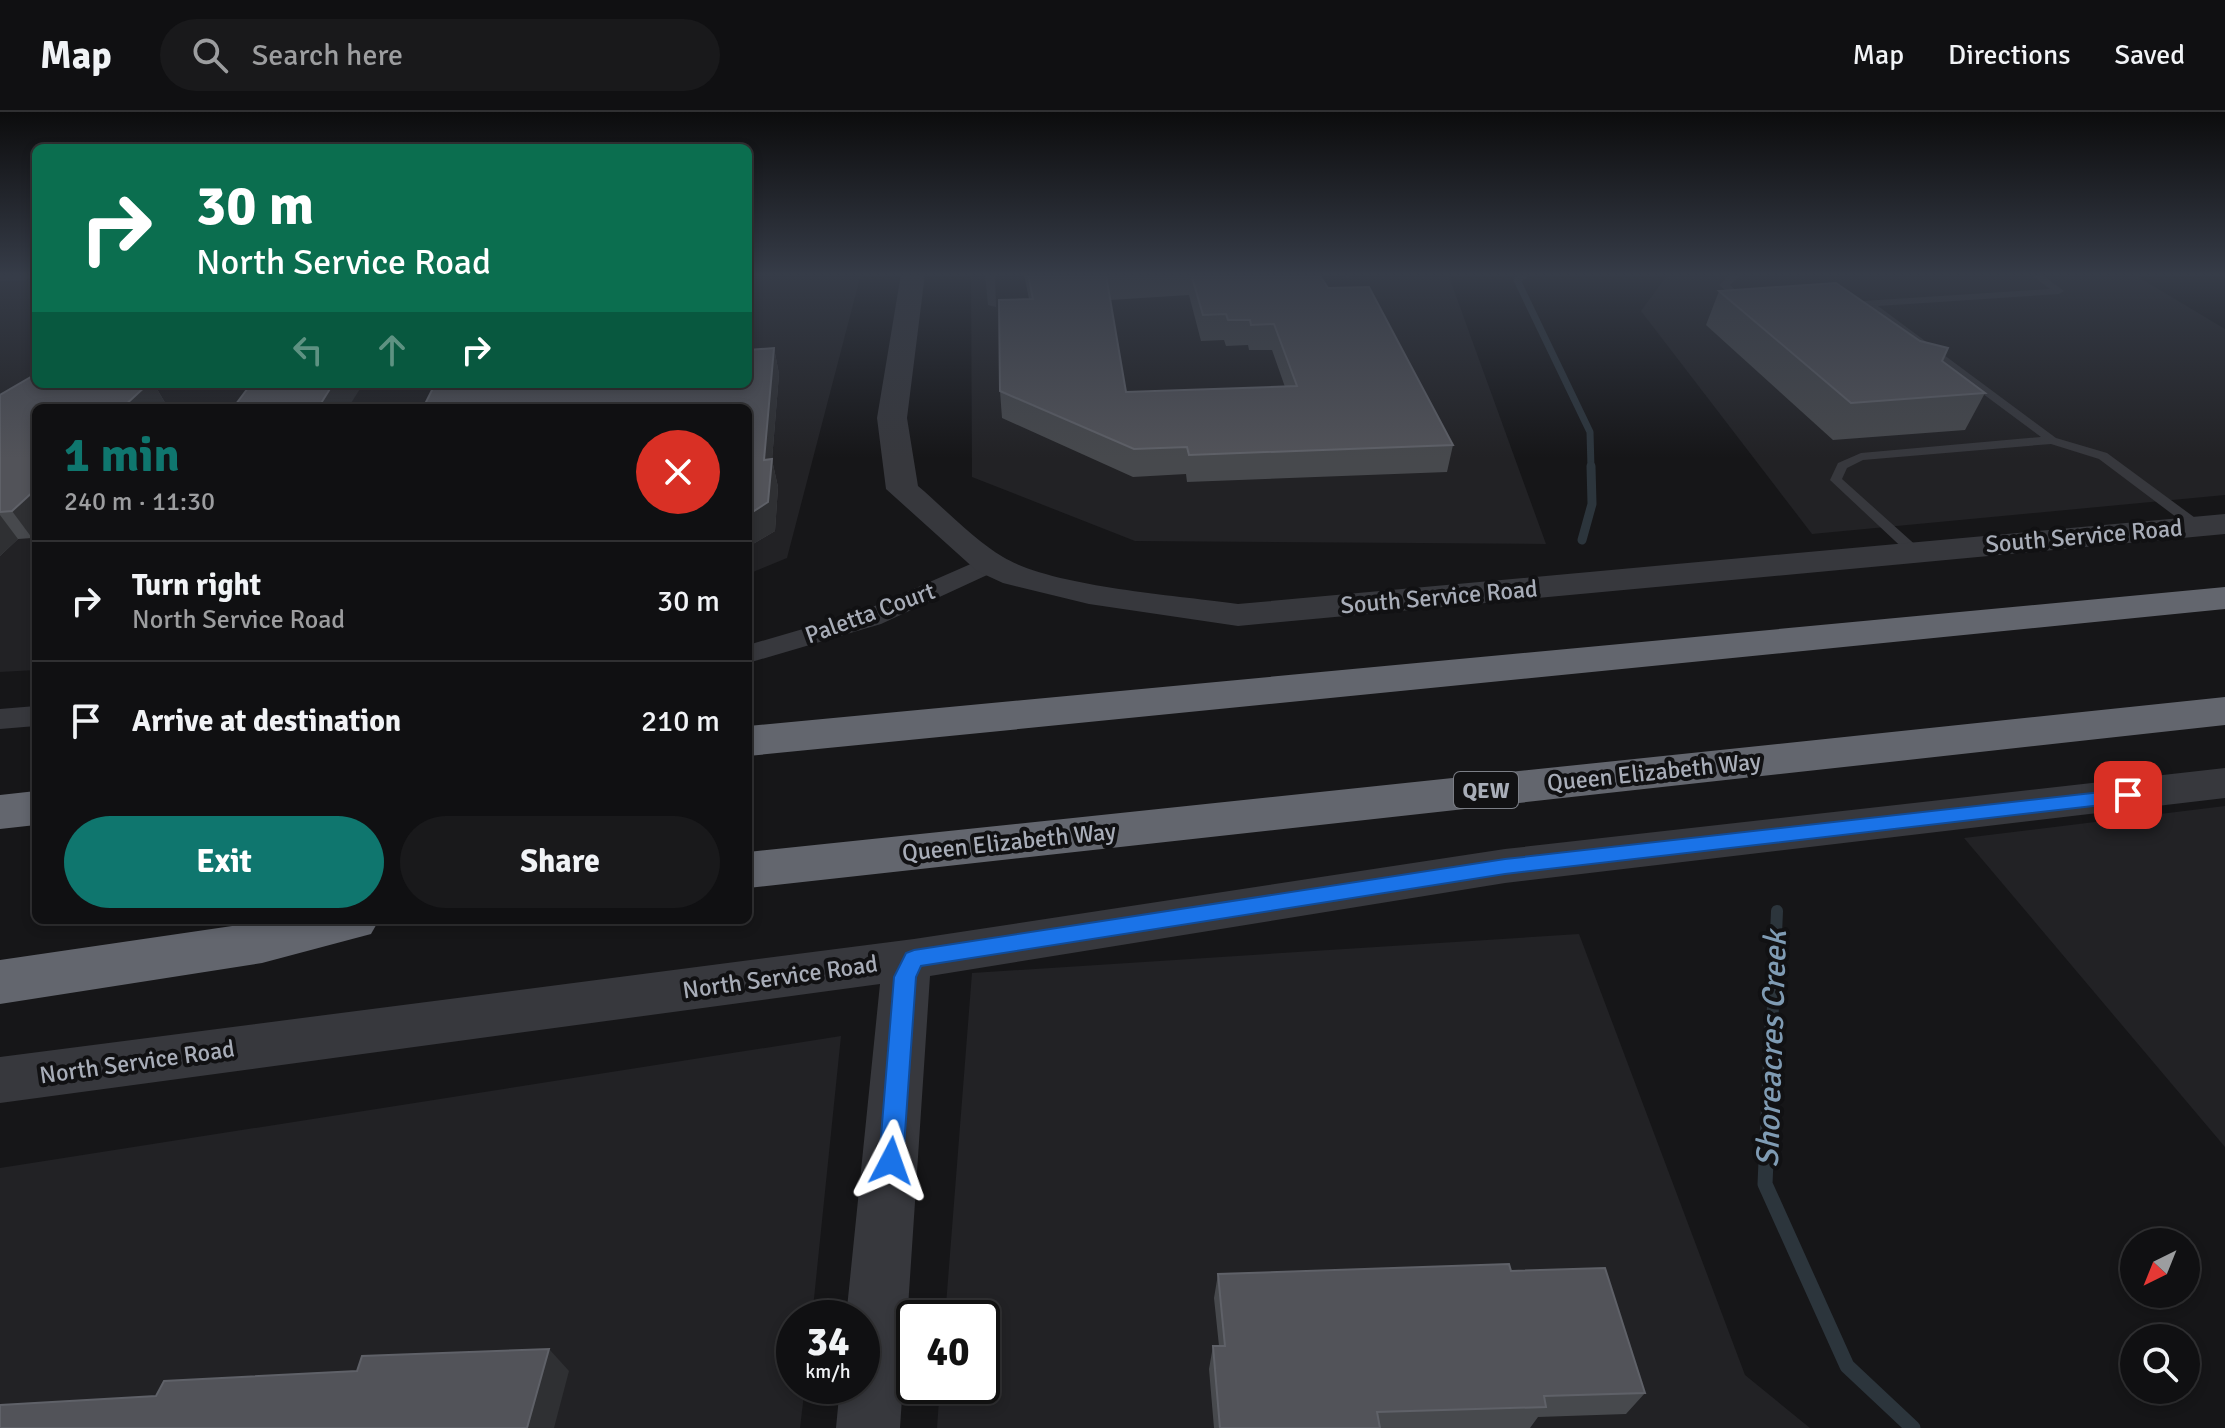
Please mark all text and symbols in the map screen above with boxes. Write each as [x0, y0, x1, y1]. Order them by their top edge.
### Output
search box [160, 19, 720, 91]
text: Map [40, 32, 112, 79]
icon: search [188, 33, 232, 77]
text: Search here [252, 37, 403, 74]
text: Map [1852, 38, 1904, 72]
text: Directions [1948, 38, 2070, 72]
text: Saved [2114, 38, 2185, 72]
text: 30 m [196, 171, 314, 240]
icon: right [64, 176, 168, 280]
text: North Service Road [196, 240, 491, 285]
icon: left [286, 328, 330, 372]
icon: ahead [370, 328, 414, 372]
icon: right [454, 328, 498, 372]
text: 1 min [64, 426, 180, 485]
button: close [636, 430, 720, 514]
text: 240 m · 11:30 [64, 486, 215, 518]
street label: South Service Road [1984, 512, 2184, 560]
text: Turn right [132, 567, 261, 604]
street label: South Service Road [1339, 573, 1539, 621]
street label: Paletta Court [801, 576, 939, 650]
icon: right [64, 579, 108, 623]
text: 30 m [657, 583, 720, 620]
text: North Service Road [132, 604, 345, 636]
icon: arrive [64, 699, 108, 743]
text: Arrive at destination [132, 703, 401, 740]
text: 210 m [641, 703, 720, 740]
street label: Queen Elizabeth Way [1545, 746, 1763, 798]
pin [2094, 761, 2162, 829]
road number: QEW [1454, 772, 1518, 808]
icon: arrive [2106, 773, 2150, 817]
button: Exit [64, 816, 384, 908]
button: Share [400, 816, 720, 908]
street label: Queen Elizabeth Way [900, 816, 1118, 868]
water label: Shoreacres Creek [1748, 927, 1795, 1168]
street label: North Service Road [681, 948, 879, 1006]
street label: North Service Road [38, 1033, 236, 1091]
position arrow [849, 1119, 933, 1203]
north arrow [2120, 1228, 2200, 1308]
map controls [2120, 1228, 2200, 1404]
speed limit sign: 40 [896, 1300, 1000, 1404]
text: 34 [806, 1317, 850, 1367]
button: search [2120, 1324, 2200, 1404]
text: km/h [805, 1359, 851, 1384]

